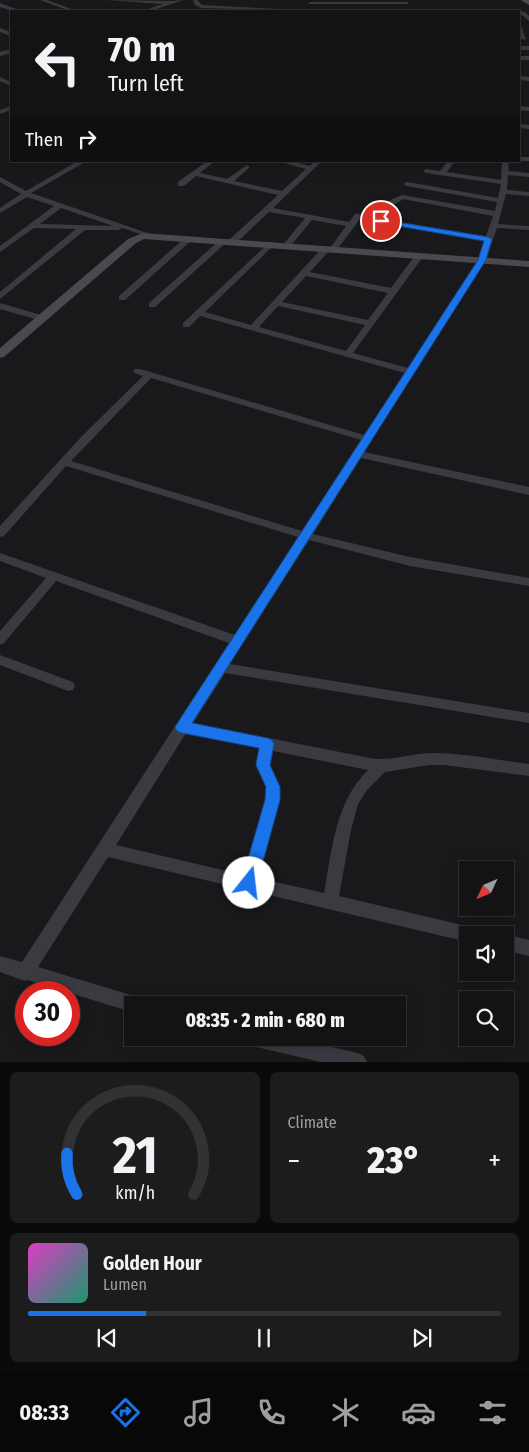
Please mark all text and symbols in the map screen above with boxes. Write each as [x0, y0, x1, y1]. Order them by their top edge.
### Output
text: 70 m [108, 28, 176, 70]
icon: left [25, 30, 90, 95]
text: Turn left [108, 70, 184, 97]
icon: right [73, 125, 101, 153]
text: Then [25, 128, 63, 151]
pin [360, 200, 402, 242]
icon: arrive [367, 207, 395, 235]
position arrow [222, 856, 274, 908]
north arrow [459, 861, 514, 916]
map controls [459, 861, 514, 1046]
button: sound [459, 926, 514, 981]
speed limit sign: 30 [15, 981, 80, 1046]
button: search [459, 991, 514, 1046]
text: 08:35 · 2 min · 680 m [185, 1009, 345, 1032]
text: Climate [288, 1113, 337, 1132]
text: 21 [111, 1124, 157, 1187]
text: 23° [367, 1137, 421, 1183]
text: − [288, 1144, 300, 1177]
text: + [488, 1144, 501, 1177]
text: km/h [115, 1182, 155, 1204]
text: Golden Hour [103, 1252, 202, 1275]
text: Lumen [103, 1275, 147, 1294]
icon: previous [93, 1324, 121, 1352]
icon: pause [250, 1324, 278, 1352]
icon: next [408, 1324, 436, 1352]
icon: directions [108, 1395, 143, 1430]
icon: music [181, 1395, 216, 1430]
icon: phone [254, 1395, 289, 1430]
icon: climate [328, 1395, 363, 1430]
icon: car [401, 1395, 436, 1430]
icon: filters [475, 1395, 510, 1430]
text: 08:33 [19, 1399, 69, 1426]

